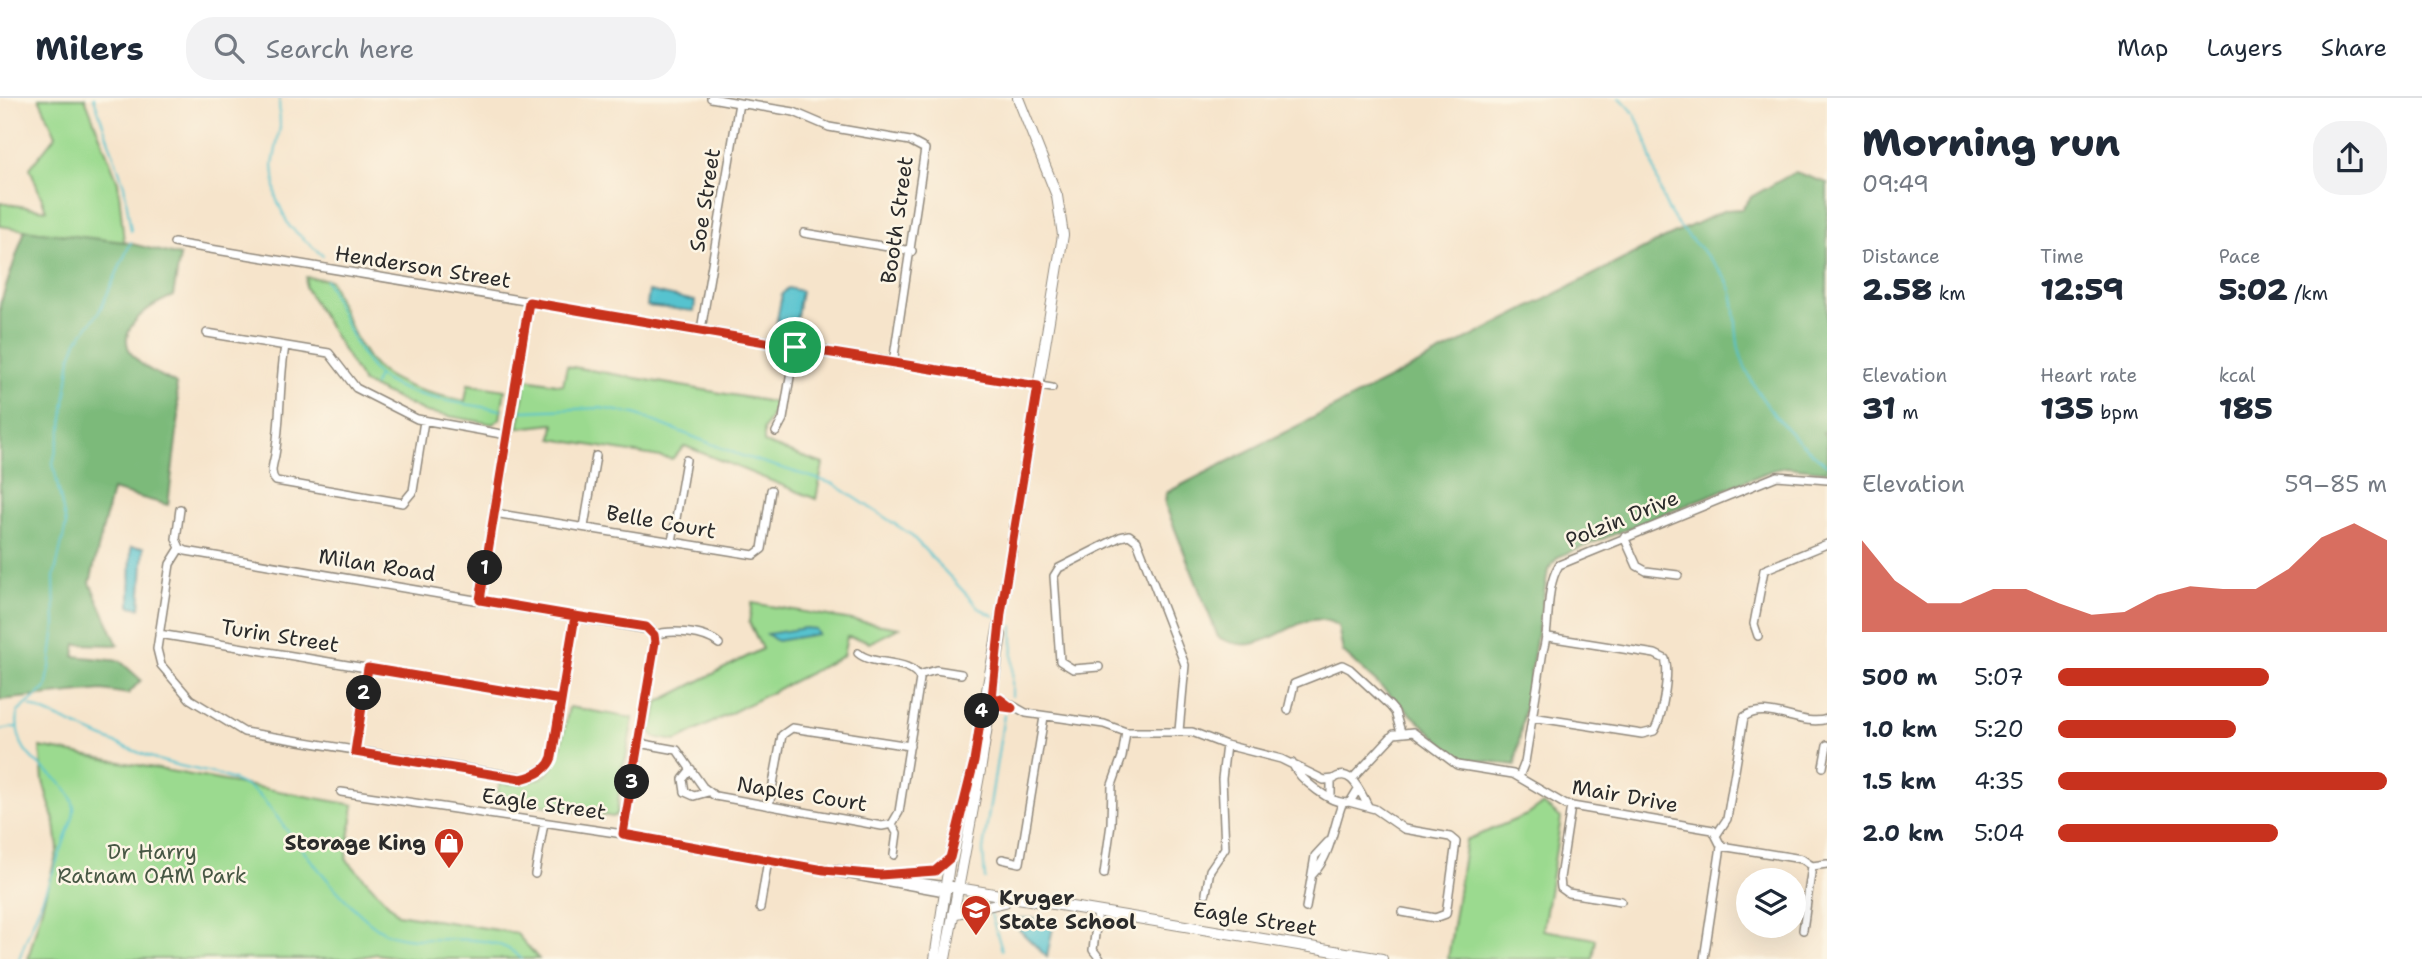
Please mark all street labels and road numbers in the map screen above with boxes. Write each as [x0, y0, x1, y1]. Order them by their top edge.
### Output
street label: Soe Street [683, 146, 727, 254]
street label: Booth Street [874, 154, 920, 286]
street label: Henderson Street [333, 239, 513, 295]
street label: Polzin Drive [1561, 484, 1683, 554]
street label: Belle Court [604, 499, 718, 545]
street label: Milan Road [317, 542, 437, 588]
street label: Turin Street [219, 613, 341, 659]
street label: Naples Court [735, 770, 869, 818]
street label: Mair Drive [1570, 773, 1680, 819]
street label: Eagle Street [480, 781, 608, 827]
street label: Eagle Street [1191, 895, 1319, 943]

